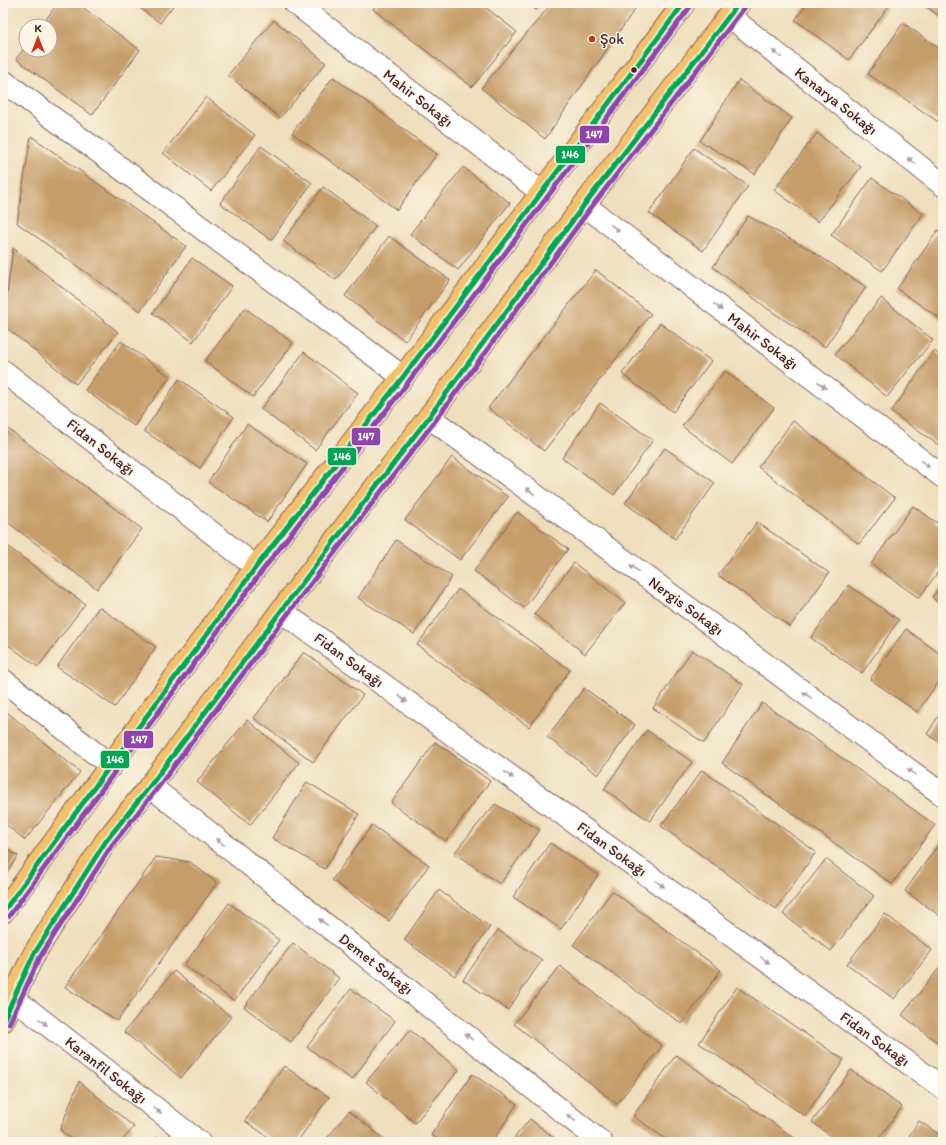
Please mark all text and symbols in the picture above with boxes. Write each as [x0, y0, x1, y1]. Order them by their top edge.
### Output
north arrow [18, 18, 58, 58]
text: K [34, 22, 42, 35]
place label: Şok [600, 30, 624, 48]
marker: Şok [587, 34, 597, 44]
one-way arrow [772, 50, 783, 59]
street label: Kanarya Sokağı [791, 63, 881, 139]
street label: Mahir Sokağı [379, 65, 457, 131]
unlabelled marker [629, 65, 639, 75]
line badge: 147 [579, 125, 610, 144]
text: 147 [585, 128, 603, 141]
line badge: 146 [555, 145, 586, 164]
text: 146 [561, 148, 579, 161]
one-way arrow [907, 157, 918, 165]
one-way arrow [609, 224, 620, 232]
one-way arrow [713, 303, 724, 311]
street label: Mahir Sokağı [724, 309, 802, 373]
one-way arrow [816, 381, 827, 390]
street label: Fidan Sokağı [63, 415, 139, 479]
line badge: 147 [351, 427, 381, 446]
text: 147 [357, 430, 375, 443]
line badge: 146 [327, 447, 357, 466]
text: 146 [333, 450, 351, 463]
one-way arrow [920, 460, 931, 468]
one-way arrow [524, 487, 535, 495]
one-way arrow [629, 564, 640, 572]
street label: Nergis Sokağı [645, 573, 727, 639]
street label: Fidan Sokağı [311, 629, 387, 691]
one-way arrow [801, 691, 812, 699]
one-way arrow [398, 695, 409, 703]
line badge: 147 [123, 730, 154, 749]
text: 147 [130, 733, 148, 746]
line badge: 146 [100, 750, 130, 769]
text: 146 [106, 753, 124, 766]
one-way arrow [906, 768, 917, 776]
one-way arrow [504, 771, 514, 779]
street label: Fidan Sokağı [574, 818, 650, 880]
one-way arrow [215, 837, 226, 846]
one-way arrow [655, 880, 665, 888]
one-way arrow [317, 918, 328, 926]
street label: Demet Sokağı [335, 930, 417, 998]
one-way arrow [760, 956, 771, 964]
street label: Fidan Sokağı [837, 1008, 913, 1070]
one-way arrow [38, 1018, 49, 1026]
street label: Karanfil Sokağı [61, 1032, 151, 1108]
one-way arrow [463, 1033, 474, 1042]
one-way arrow [152, 1106, 163, 1114]
one-way arrow [565, 1114, 576, 1122]

